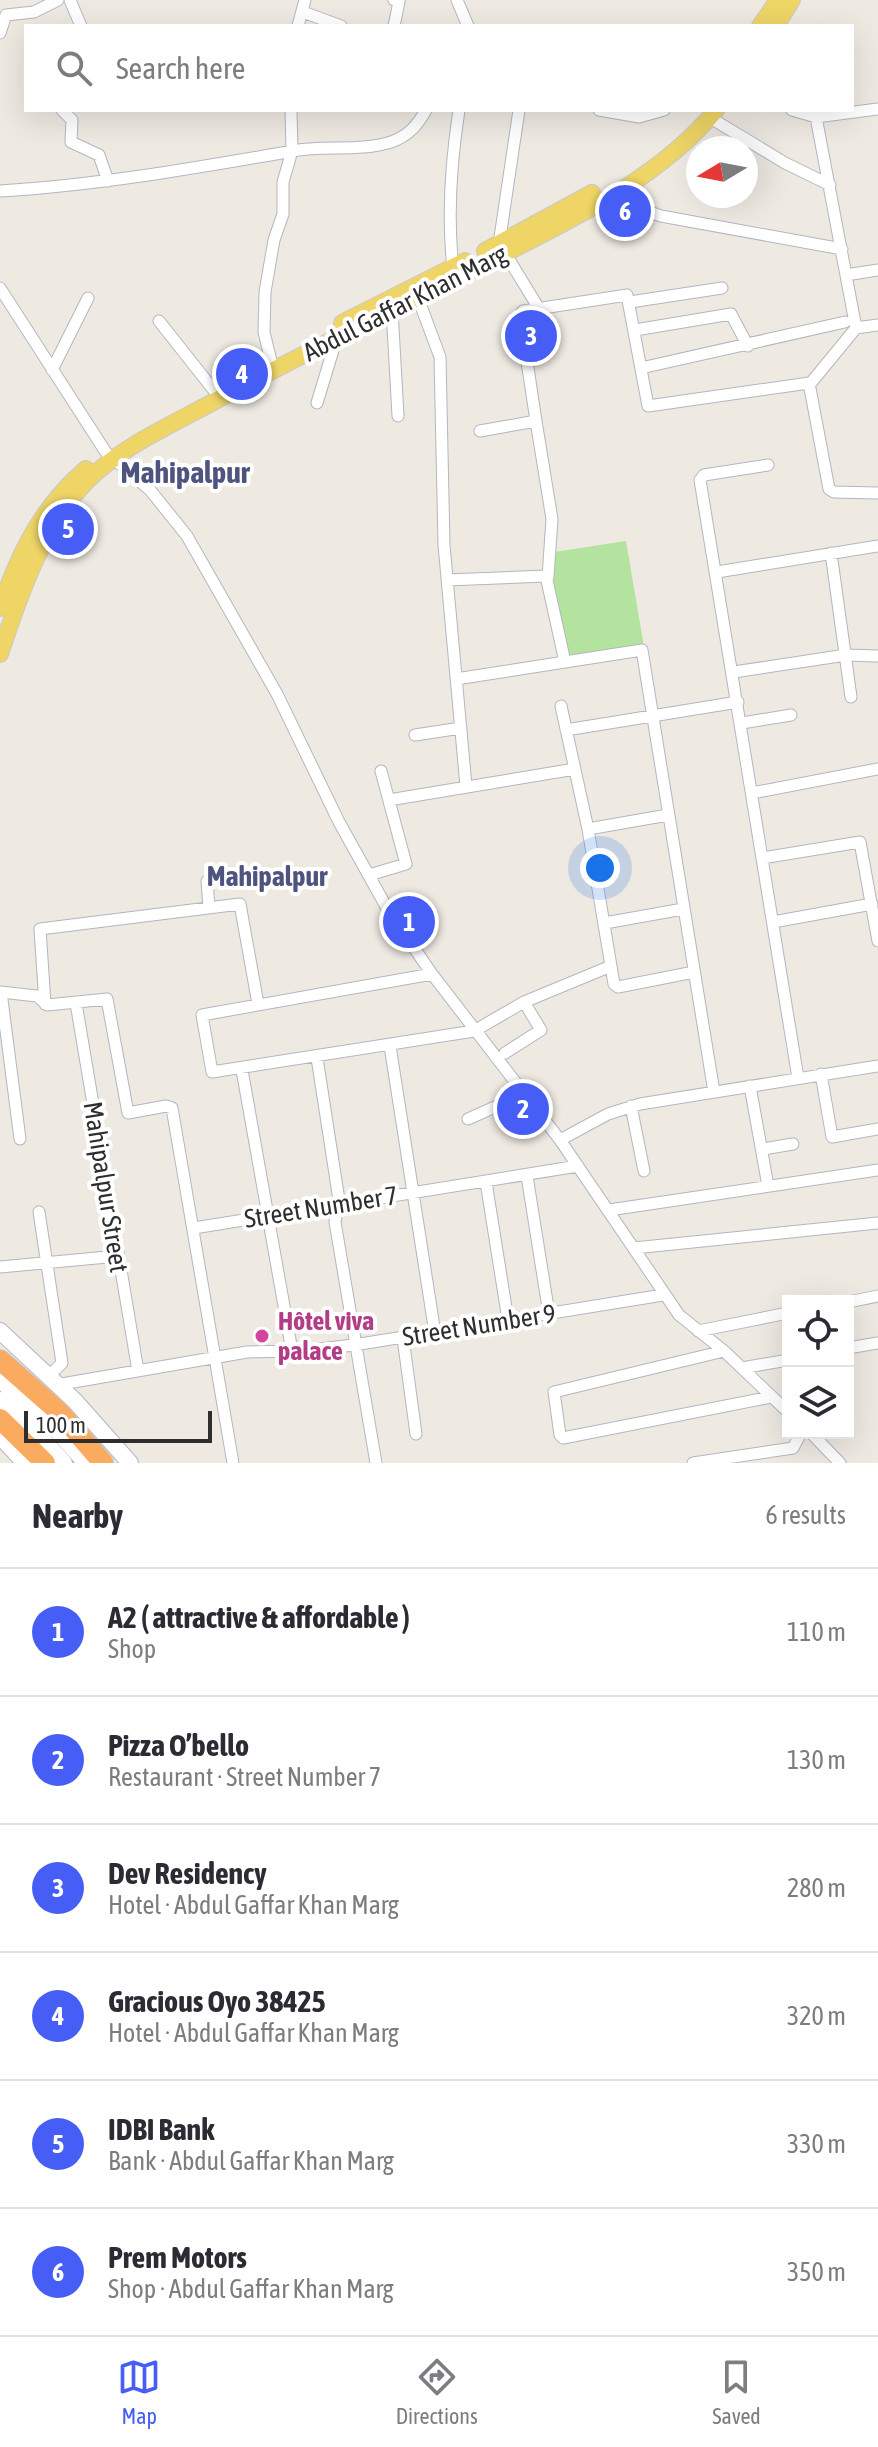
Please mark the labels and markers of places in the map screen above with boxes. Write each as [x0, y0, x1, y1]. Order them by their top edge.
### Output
pin: 6 [599, 181, 651, 241]
pin: 3 [505, 306, 557, 366]
pin: 4 [216, 344, 268, 404]
pin: 5 [42, 499, 94, 559]
pin: 1 [383, 892, 435, 952]
pin: 2 [497, 1079, 549, 1139]
place label: Hôtel viva palace [278, 1306, 374, 1366]
marker: Hôtel viva palace [253, 1327, 271, 1345]

